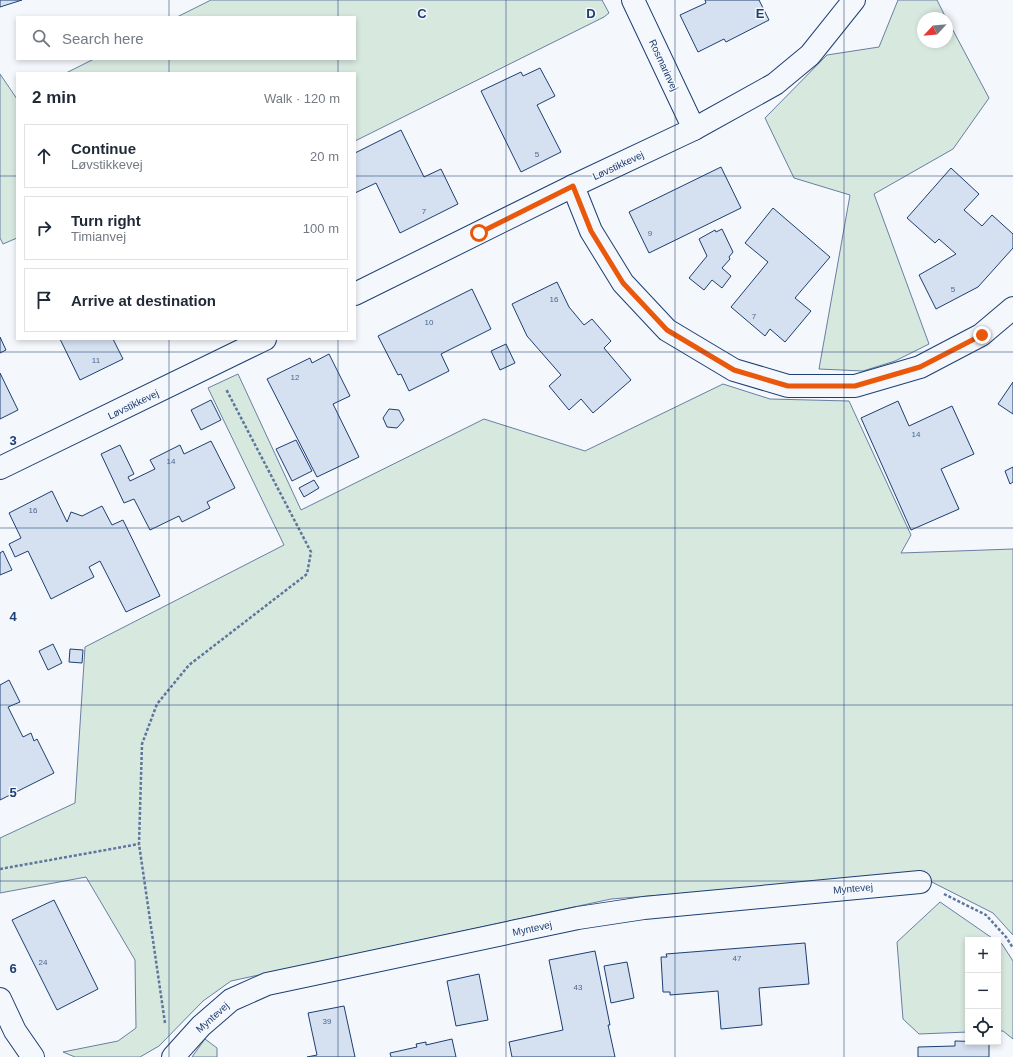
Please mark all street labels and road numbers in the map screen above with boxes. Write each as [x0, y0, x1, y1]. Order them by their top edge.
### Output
street label: Rosmarinvej [647, 38, 680, 93]
street label: Løvstikkevej [591, 149, 645, 182]
street label: Løvstikkevej [106, 387, 160, 421]
street label: Myntevej [833, 881, 873, 896]
street label: Myntevej [511, 919, 553, 938]
street label: Myntevej [194, 1000, 231, 1035]

